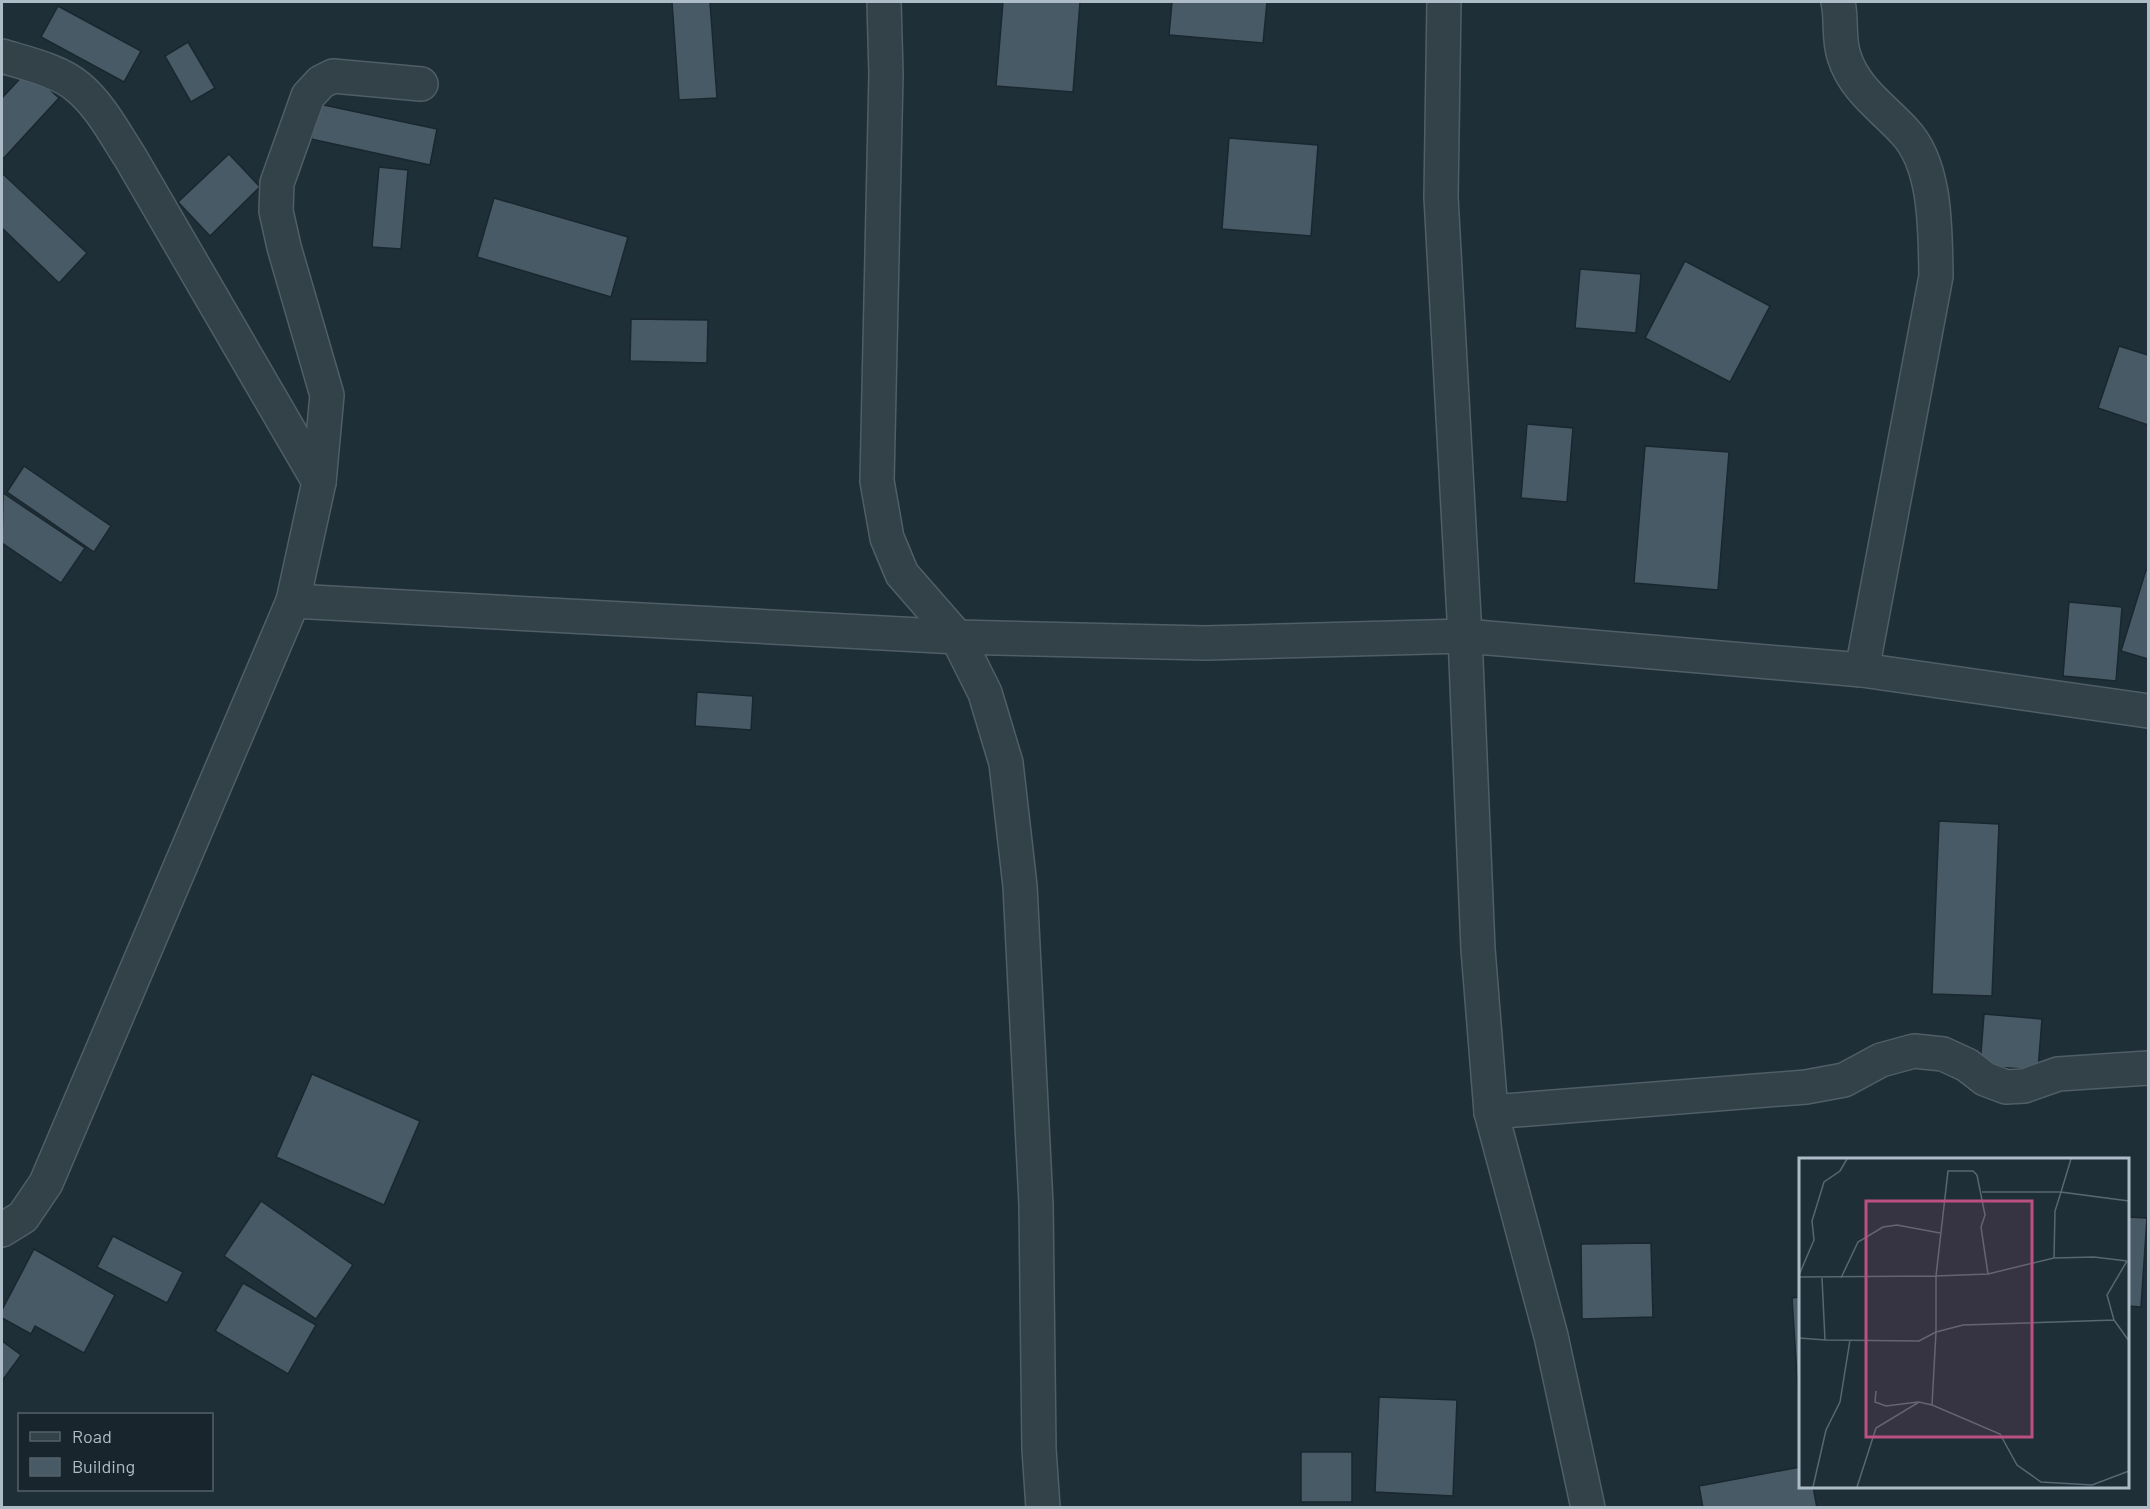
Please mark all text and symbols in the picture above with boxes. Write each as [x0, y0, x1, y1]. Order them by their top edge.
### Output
inset map [1799, 1158, 2129, 1488]
legend [18, 1413, 213, 1491]
text: Road [72, 1425, 112, 1447]
text: Building [72, 1455, 135, 1477]

